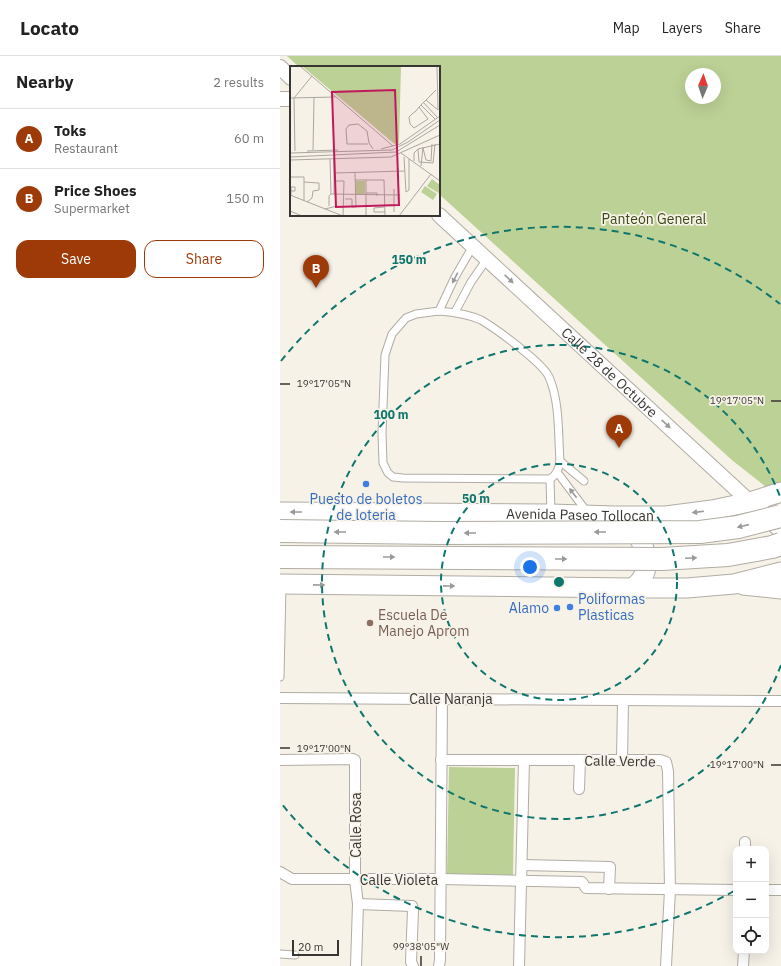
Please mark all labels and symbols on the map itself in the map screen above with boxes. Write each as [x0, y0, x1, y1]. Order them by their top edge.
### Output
inset map [290, 66, 440, 216]
north arrow [685, 68, 721, 104]
park label: Panteón General [602, 210, 707, 228]
text: 150 m [391, 252, 427, 267]
pin: B [303, 255, 329, 288]
one-way arrow [452, 272, 458, 284]
one-way arrow [504, 274, 514, 284]
street label: Calle 28 de Octubre [558, 323, 662, 421]
text: 19°17'05"N [297, 377, 351, 390]
text: 19°17'05"N [710, 394, 764, 407]
text: 100 m [373, 407, 409, 422]
pin: A [606, 415, 632, 448]
one-way arrow [661, 420, 671, 429]
marker: Puesto de boletos de loteria [361, 479, 371, 489]
one-way arrow [569, 488, 577, 499]
place label: Puesto de boletos de loteria [310, 490, 423, 524]
text: 50 m [462, 491, 490, 506]
street label: Avenida Paseo Tollocan [506, 505, 654, 525]
one-way arrow [289, 509, 302, 515]
one-way arrow [692, 509, 704, 515]
one-way arrow [737, 523, 749, 529]
one-way arrow [333, 529, 346, 535]
one-way arrow [593, 529, 606, 535]
one-way arrow [463, 530, 476, 536]
one-way arrow [383, 554, 396, 560]
one-way arrow [685, 555, 698, 561]
one-way arrow [555, 556, 568, 562]
your location [520, 557, 540, 577]
centre of rings [552, 575, 566, 589]
one-way arrow [313, 582, 326, 588]
one-way arrow [443, 583, 456, 589]
place label: Poliformas Plasticas [578, 590, 646, 624]
place label: Alamo [509, 599, 549, 617]
marker: Poliformas Plasticas [565, 602, 575, 612]
marker: Alamo [552, 603, 562, 613]
place label: Escuela De Manejo Aprom [378, 606, 469, 640]
marker: Escuela De Manejo Aprom [365, 618, 375, 628]
street label: Calle Naranja [409, 690, 493, 708]
text: 19°17'00"N [297, 742, 351, 755]
street label: Calle Verde [584, 751, 656, 771]
text: 19°17'00"N [710, 758, 764, 771]
street label: Calle Rosa [347, 792, 365, 858]
street label: Calle Violeta [360, 871, 439, 889]
scale bar [292, 938, 339, 957]
text: 99°38'05"W [393, 940, 449, 953]

